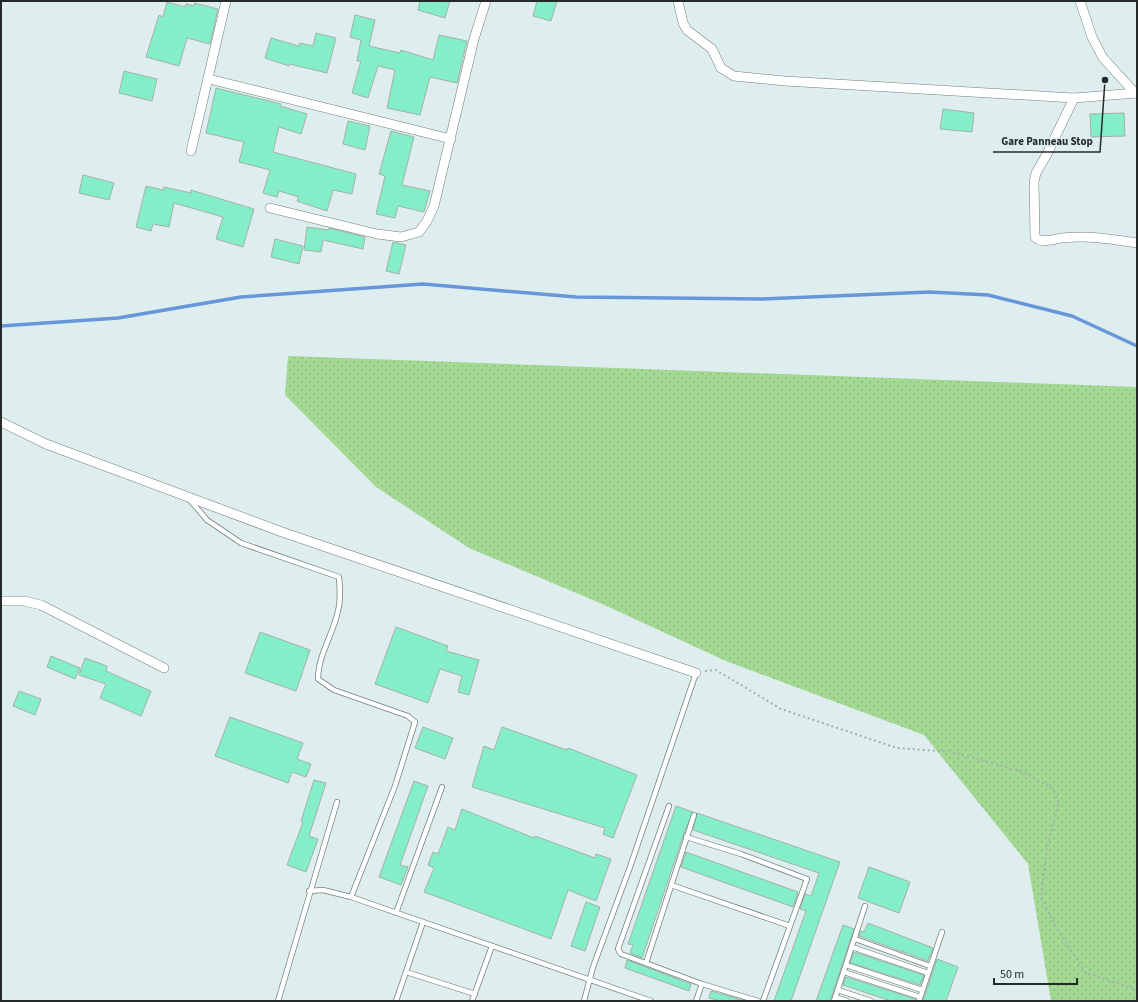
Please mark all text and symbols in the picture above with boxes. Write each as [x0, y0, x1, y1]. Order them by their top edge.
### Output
callout: Gare Panneau Stop [993, 129, 1100, 152]
text: Gare Panneau Stop [1001, 134, 1093, 149]
scale bar [994, 960, 1077, 986]
text: 50 m [1000, 966, 1024, 983]

